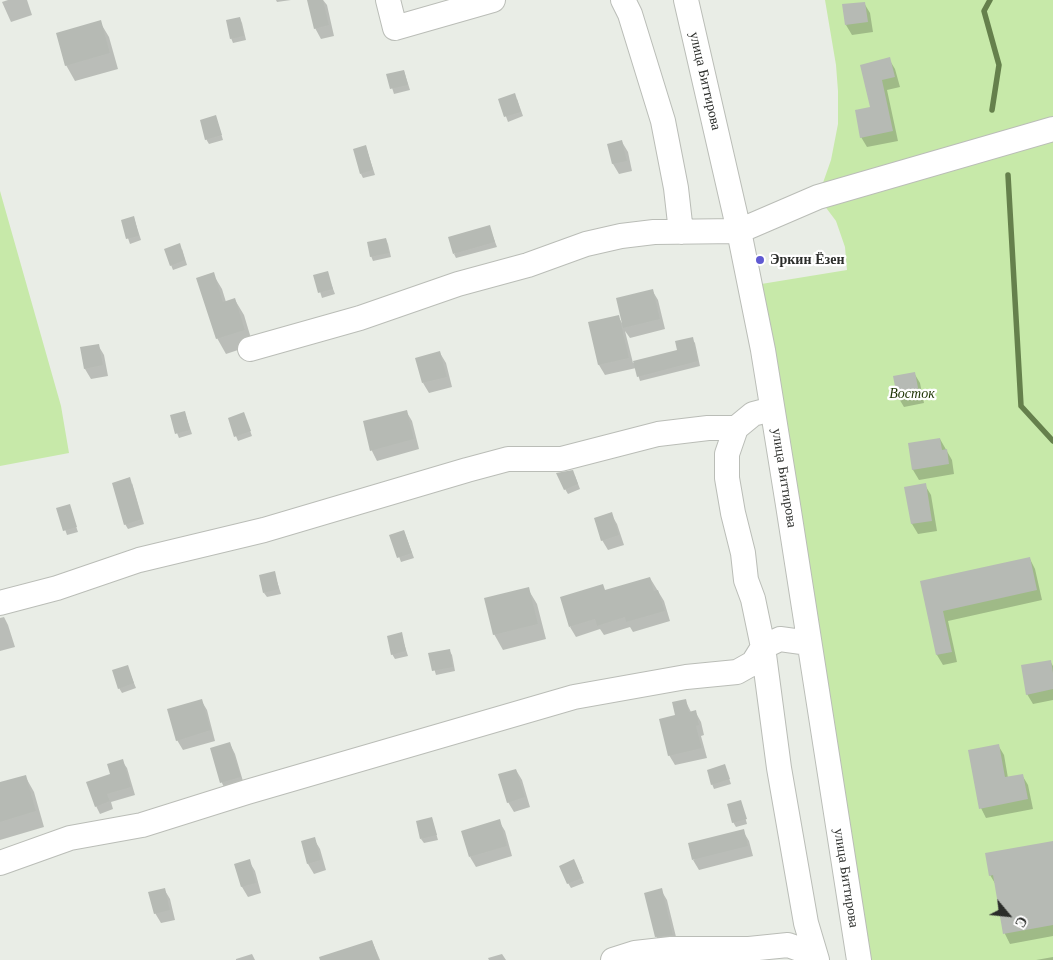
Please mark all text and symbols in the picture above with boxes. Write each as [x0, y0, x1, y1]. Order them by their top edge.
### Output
street label: улица Биттирова [686, 30, 724, 132]
place label: Эркин Ёзен [770, 252, 844, 268]
marker: Эркин Ёзен [754, 254, 766, 266]
park label: Восток [889, 386, 935, 402]
street label: улица Биттирова [768, 427, 800, 529]
street label: улица Биттирова [830, 827, 862, 929]
north arrow [983, 890, 1033, 940]
text: С [1011, 913, 1032, 931]

